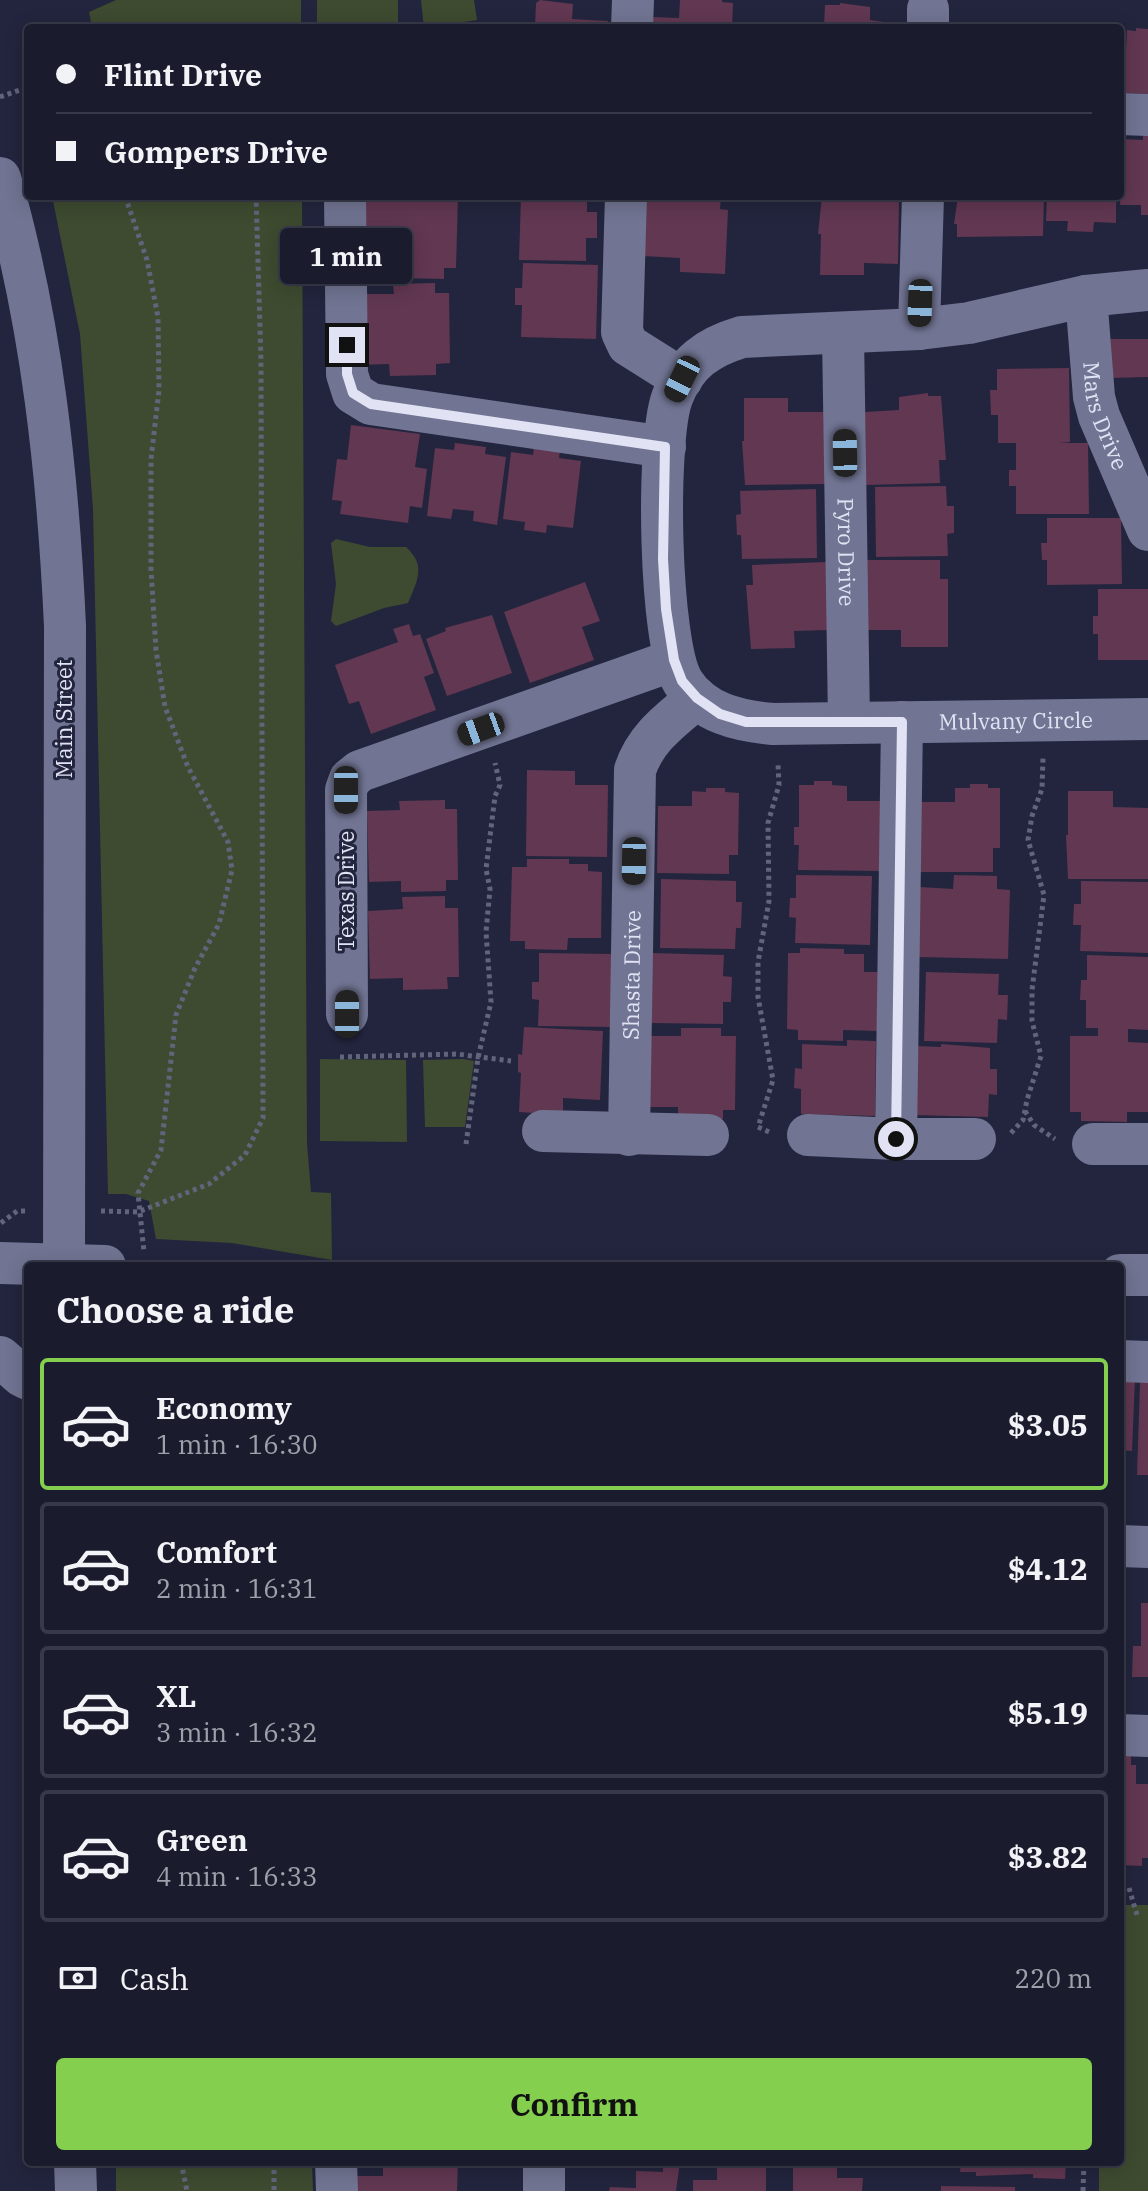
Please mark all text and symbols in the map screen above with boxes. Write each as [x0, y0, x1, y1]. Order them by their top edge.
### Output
text: Flint Drive [104, 55, 262, 94]
text: Gompers Drive [104, 132, 328, 171]
callout: 1 min [281, 229, 413, 285]
text: 1 min [310, 239, 382, 273]
car [907, 279, 933, 327]
route end [329, 327, 365, 363]
car [661, 352, 703, 406]
street label: Mars Drive [1077, 360, 1135, 474]
car [833, 429, 857, 477]
street label: Pyro Drive [832, 497, 862, 607]
street label: Main Street [49, 659, 78, 779]
street label: Mulvany Circle [939, 705, 1093, 736]
car [454, 710, 508, 748]
car [334, 766, 358, 814]
street label: Texas Drive [331, 831, 360, 951]
car [622, 837, 646, 885]
street label: Shasta Drive [616, 910, 647, 1040]
car [335, 990, 359, 1038]
route start [878, 1121, 914, 1157]
text: Choose a ride [56, 1286, 295, 1333]
icon: car [60, 1388, 132, 1460]
text: Economy [156, 1388, 292, 1427]
text: $3.05 [1008, 1405, 1088, 1444]
text: 1 min · 16:30 [156, 1427, 318, 1461]
icon: car [60, 1532, 132, 1604]
text: Comfort [156, 1532, 277, 1571]
text: $4.12 [1008, 1549, 1088, 1588]
text: 2 min · 16:31 [156, 1571, 318, 1605]
icon: car [60, 1676, 132, 1748]
text: XL [156, 1676, 196, 1715]
text: $5.19 [1008, 1693, 1088, 1732]
text: 3 min · 16:32 [156, 1715, 318, 1749]
icon: car [60, 1820, 132, 1892]
text: Green [156, 1820, 248, 1859]
text: $3.82 [1008, 1837, 1088, 1876]
text: 4 min · 16:33 [156, 1859, 318, 1893]
icon: cash [56, 1956, 100, 2000]
text: Cash [120, 1959, 189, 1998]
text: 220 m [1014, 1961, 1092, 1995]
button: Confirm [56, 2058, 1092, 2150]

